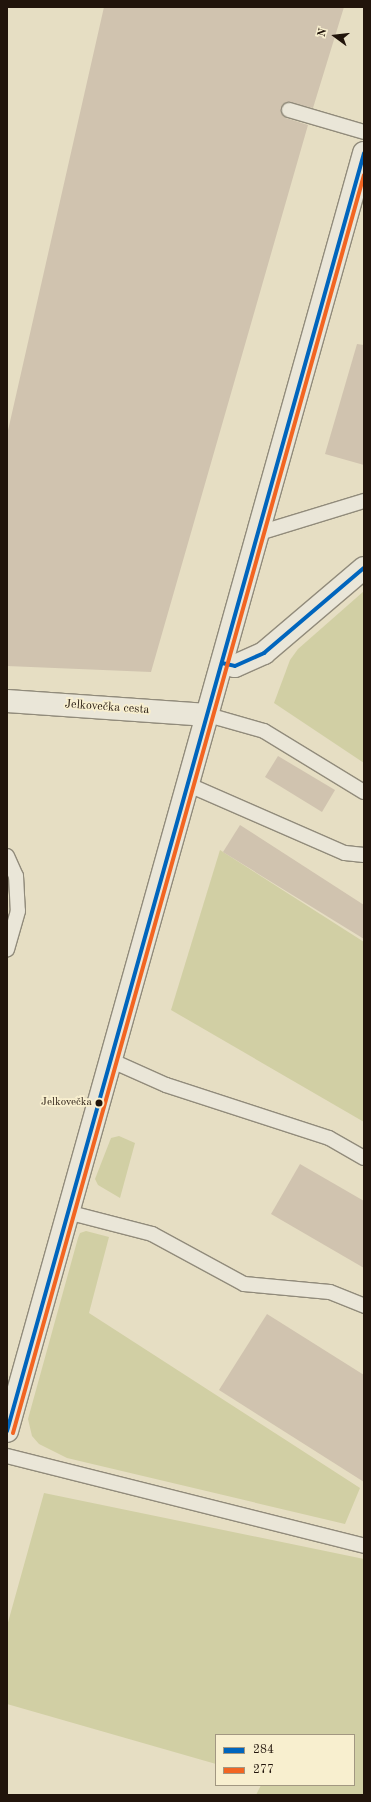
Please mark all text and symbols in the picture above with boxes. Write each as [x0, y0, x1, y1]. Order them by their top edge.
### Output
north arrow [315, 16, 355, 56]
text: N [317, 27, 329, 38]
street label: Jelkovečka cesta [64, 698, 150, 718]
place label: Jelkovečka [41, 1096, 92, 1110]
marker: Jelkovečka [94, 1098, 104, 1108]
legend [215, 1734, 355, 1786]
text: 284 [253, 1744, 274, 1756]
text: 277 [253, 1764, 274, 1776]

